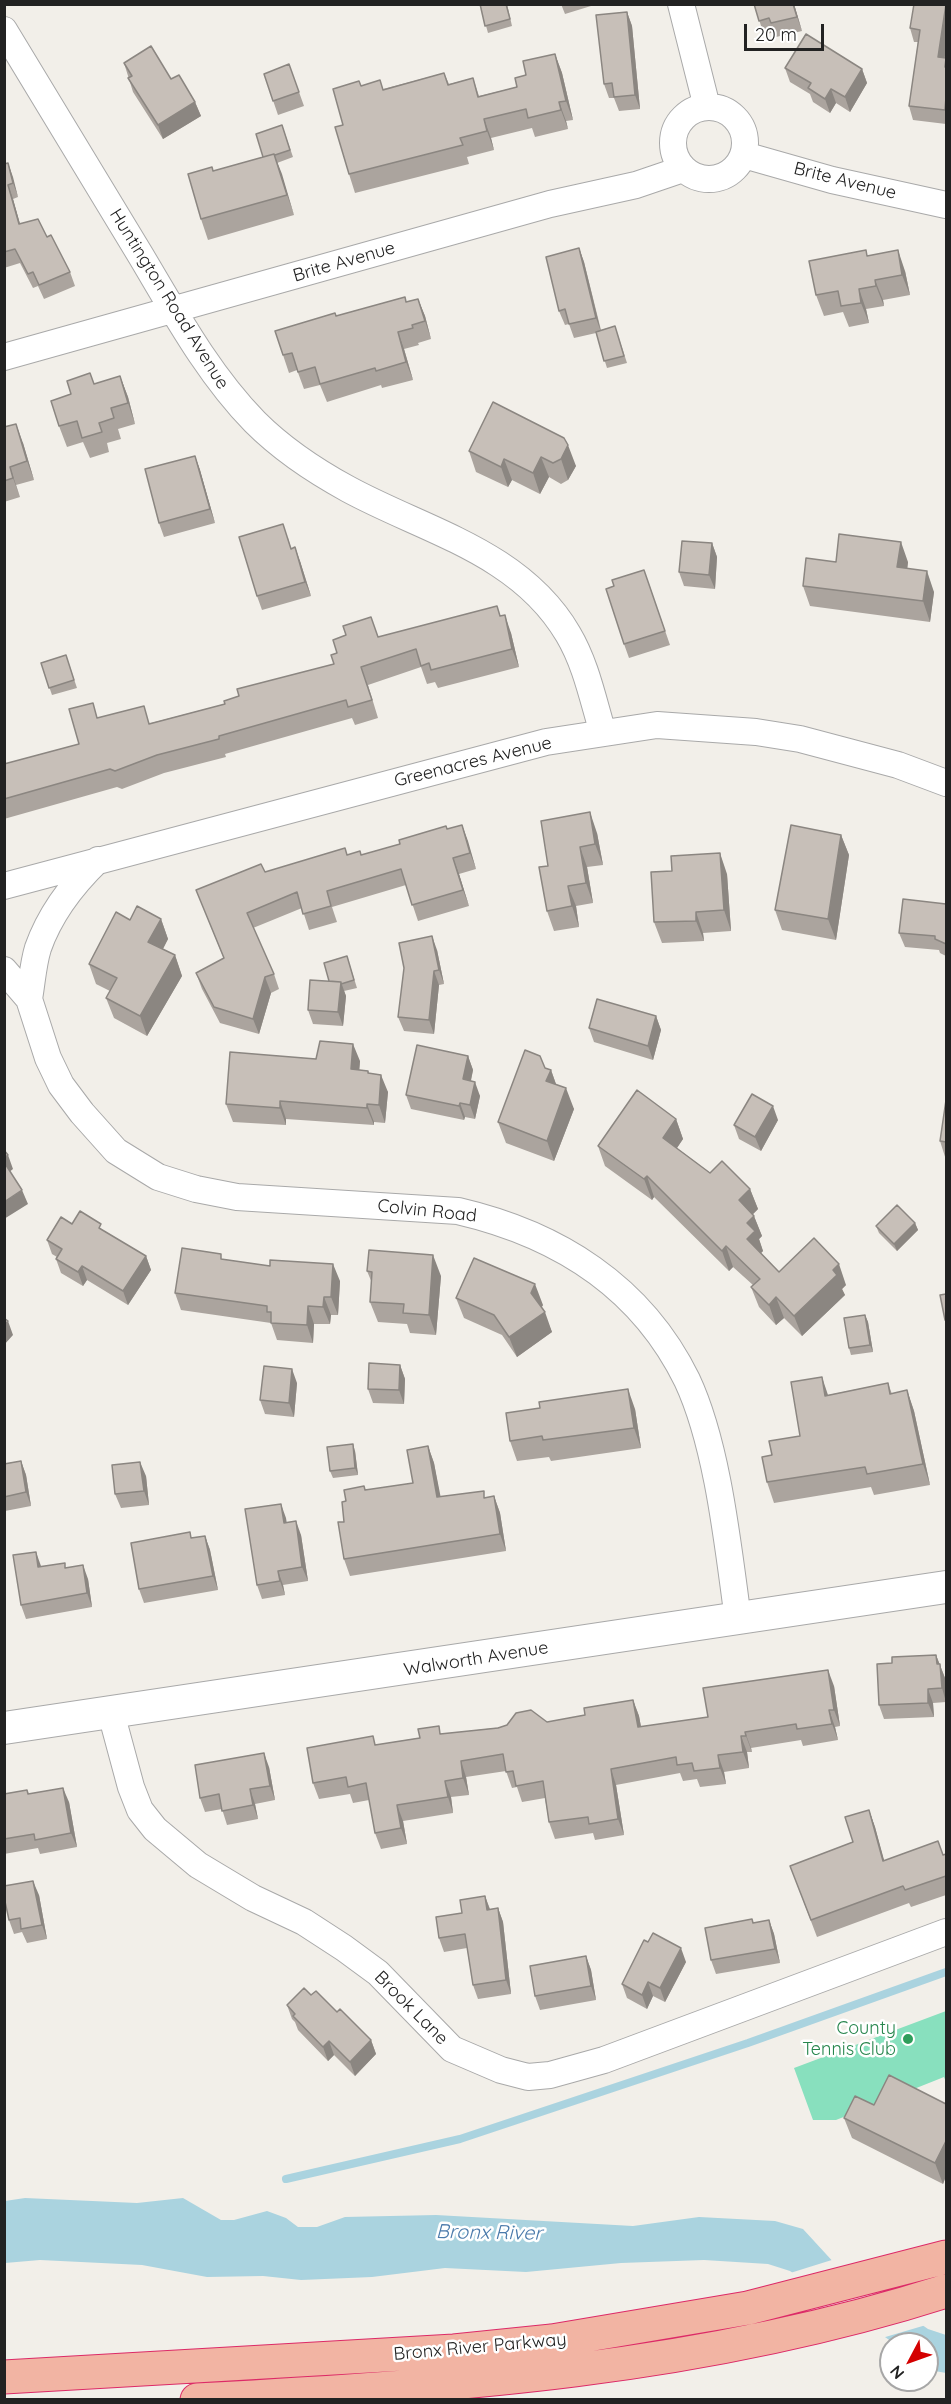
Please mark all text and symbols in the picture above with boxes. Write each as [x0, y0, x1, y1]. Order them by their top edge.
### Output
scale bar [747, 12, 826, 50]
text: 20 m [755, 23, 797, 46]
street label: Brite Avenue [791, 158, 899, 204]
street label: Huntington Road Avenue [105, 205, 233, 393]
street label: Brite Avenue [290, 237, 398, 287]
street label: Greenacres Avenue [392, 732, 554, 792]
street label: Colvin Road [376, 1195, 478, 1227]
street label: Walworth Avenue [402, 1637, 550, 1681]
street label: Brook Lane [370, 1967, 452, 2049]
place label: County Tennis Club [802, 2018, 896, 2060]
marker: County Tennis Club [901, 2032, 915, 2046]
water label: Bronx River [436, 2220, 542, 2246]
street label: Bronx River Parkway [393, 2329, 567, 2365]
north arrow [879, 2332, 939, 2392]
text: N [886, 2362, 908, 2384]

